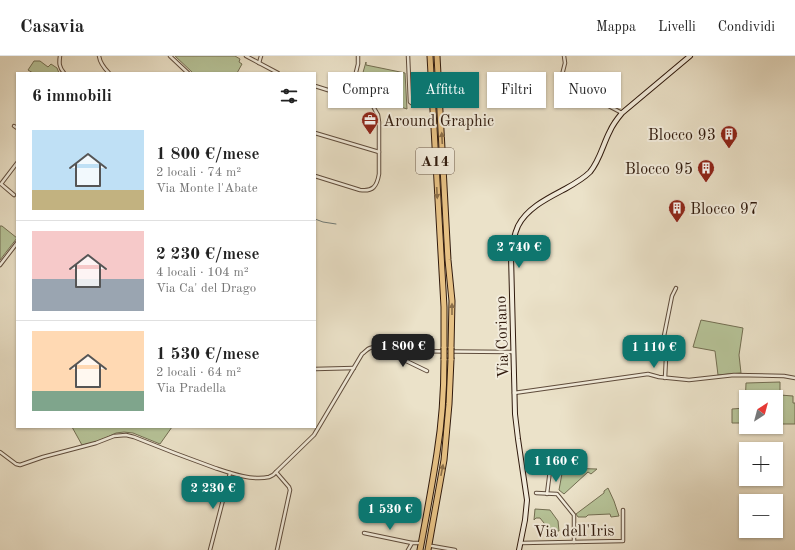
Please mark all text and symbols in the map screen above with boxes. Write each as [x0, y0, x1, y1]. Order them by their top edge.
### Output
text: Casavia [20, 18, 84, 37]
text: Mappa [596, 20, 636, 34]
text: Livelli [658, 20, 696, 34]
text: Condividi [718, 20, 775, 34]
chip: Compra [328, 72, 403, 108]
chip: Affitta [411, 72, 479, 108]
chip: Filtri [487, 72, 546, 108]
chip: Nuovo [554, 72, 621, 108]
icon: filters [278, 85, 300, 107]
text: 6 immobili [32, 88, 112, 105]
office icon: Around Graphic [360, 110, 380, 135]
place label: Around Graphic [383, 114, 494, 130]
building icon: Blocco 93 [719, 124, 739, 149]
place label: Blocco 93 [648, 128, 716, 144]
one-way arrow [439, 131, 445, 144]
icon: home [64, 146, 112, 194]
text: 1 800 €/mese [156, 146, 259, 163]
road number: A14 [416, 148, 454, 174]
building icon: Blocco 95 [696, 158, 716, 183]
place label: Blocco 95 [625, 162, 693, 178]
text: 2 locali · 74 m² [156, 166, 241, 179]
text: Via Monte l'Abate [156, 182, 258, 195]
one-way arrow [434, 187, 440, 200]
building icon: Blocco 97 [667, 198, 687, 223]
place label: Blocco 97 [690, 202, 758, 218]
pin: 2 740 € [482, 235, 556, 269]
text: 2 740 € [497, 241, 541, 254]
text: 2 230 €/mese [156, 246, 259, 263]
icon: home [64, 247, 112, 295]
text: 4 locali · 104 m² [156, 266, 249, 279]
text: Via Ca' del Drago [156, 282, 256, 295]
street label: Via Coriano [494, 295, 512, 378]
one-way arrow [449, 302, 455, 315]
pin: 1 800 € [366, 334, 440, 368]
pin: 1 110 € [617, 335, 691, 369]
text: 1 800 € [381, 340, 425, 353]
text: 1 110 € [632, 341, 676, 354]
text: 1 530 €/mese [156, 346, 259, 363]
icon: home [64, 347, 112, 395]
text: 2 locali · 64 m² [156, 366, 241, 379]
text: Via Pradella [156, 382, 226, 395]
north arrow [739, 390, 783, 434]
map controls [739, 390, 783, 538]
button: + [739, 442, 783, 486]
pin: 1 160 € [519, 449, 593, 483]
text: 1 160 € [534, 455, 578, 468]
one-way arrow [440, 464, 446, 476]
pin: 2 230 € [176, 476, 250, 510]
text: 2 230 € [191, 482, 235, 495]
button: − [739, 494, 783, 538]
pin: 1 530 € [353, 497, 427, 531]
text: 1 530 € [368, 503, 412, 516]
street label: Via dell'Iris [534, 523, 615, 541]

